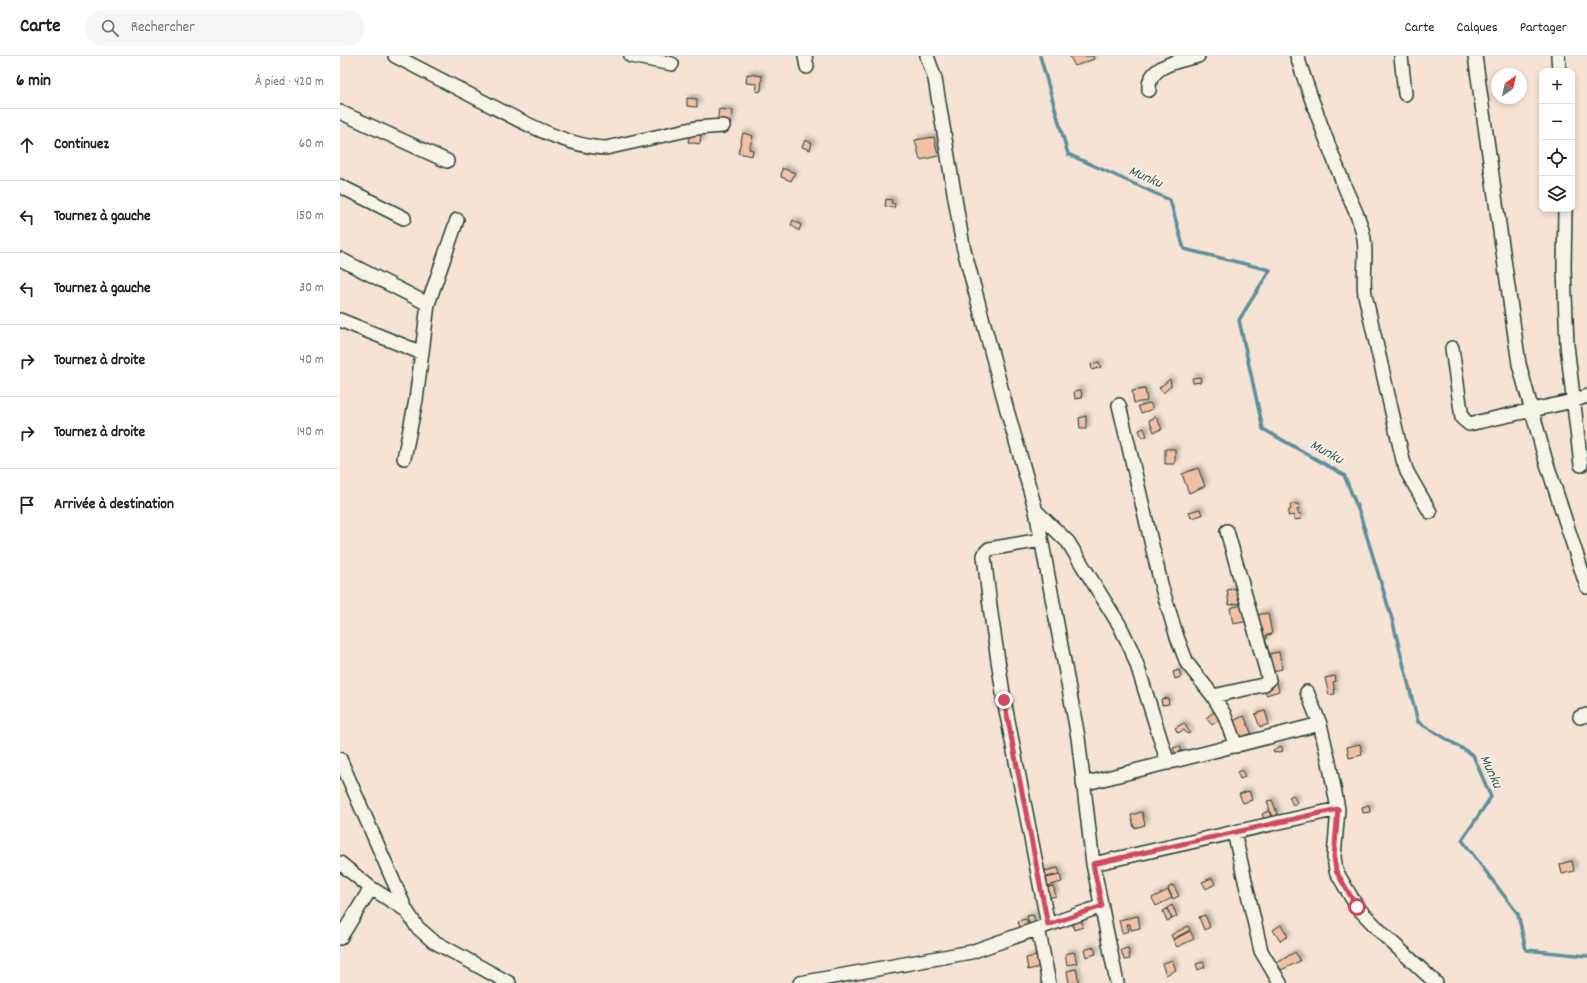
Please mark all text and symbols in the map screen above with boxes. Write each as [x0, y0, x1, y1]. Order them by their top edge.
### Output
search box [85, 10, 365, 46]
text: Carte [20, 14, 61, 41]
icon: search [99, 17, 121, 39]
text: Rechercher [131, 17, 195, 39]
text: Carte [1405, 18, 1435, 38]
text: Calques [1457, 18, 1498, 38]
text: Partager [1520, 18, 1567, 38]
north arrow [1491, 68, 1527, 104]
map controls [1539, 68, 1575, 212]
button: + [1539, 68, 1575, 104]
text: 6 min [16, 70, 51, 94]
text: À pied · 420 m [255, 73, 324, 92]
button: − [1539, 104, 1575, 140]
icon: ahead [16, 134, 38, 156]
text: Continuez [54, 134, 109, 156]
text: 60 m [299, 135, 324, 154]
button: locate [1539, 140, 1575, 176]
water label: Munku [1125, 161, 1167, 196]
button: layers [1539, 176, 1575, 212]
icon: left [16, 206, 38, 228]
text: Tournez à gauche [54, 206, 151, 228]
text: 150 m [296, 207, 324, 226]
icon: left [16, 278, 38, 300]
text: Tournez à gauche [54, 278, 151, 300]
text: 30 m [299, 279, 324, 298]
icon: right [16, 350, 38, 372]
text: Tournez à droite [54, 350, 145, 372]
text: 40 m [300, 351, 324, 370]
icon: right [16, 422, 38, 444]
text: Tournez à droite [54, 422, 145, 444]
text: 140 m [297, 423, 324, 442]
water label: Munku [1305, 435, 1348, 472]
icon: arrive [16, 494, 38, 516]
text: Arrivée à destination [54, 494, 174, 516]
route end [995, 691, 1013, 709]
water label: Munku [1473, 751, 1508, 794]
route start [1348, 898, 1366, 916]

